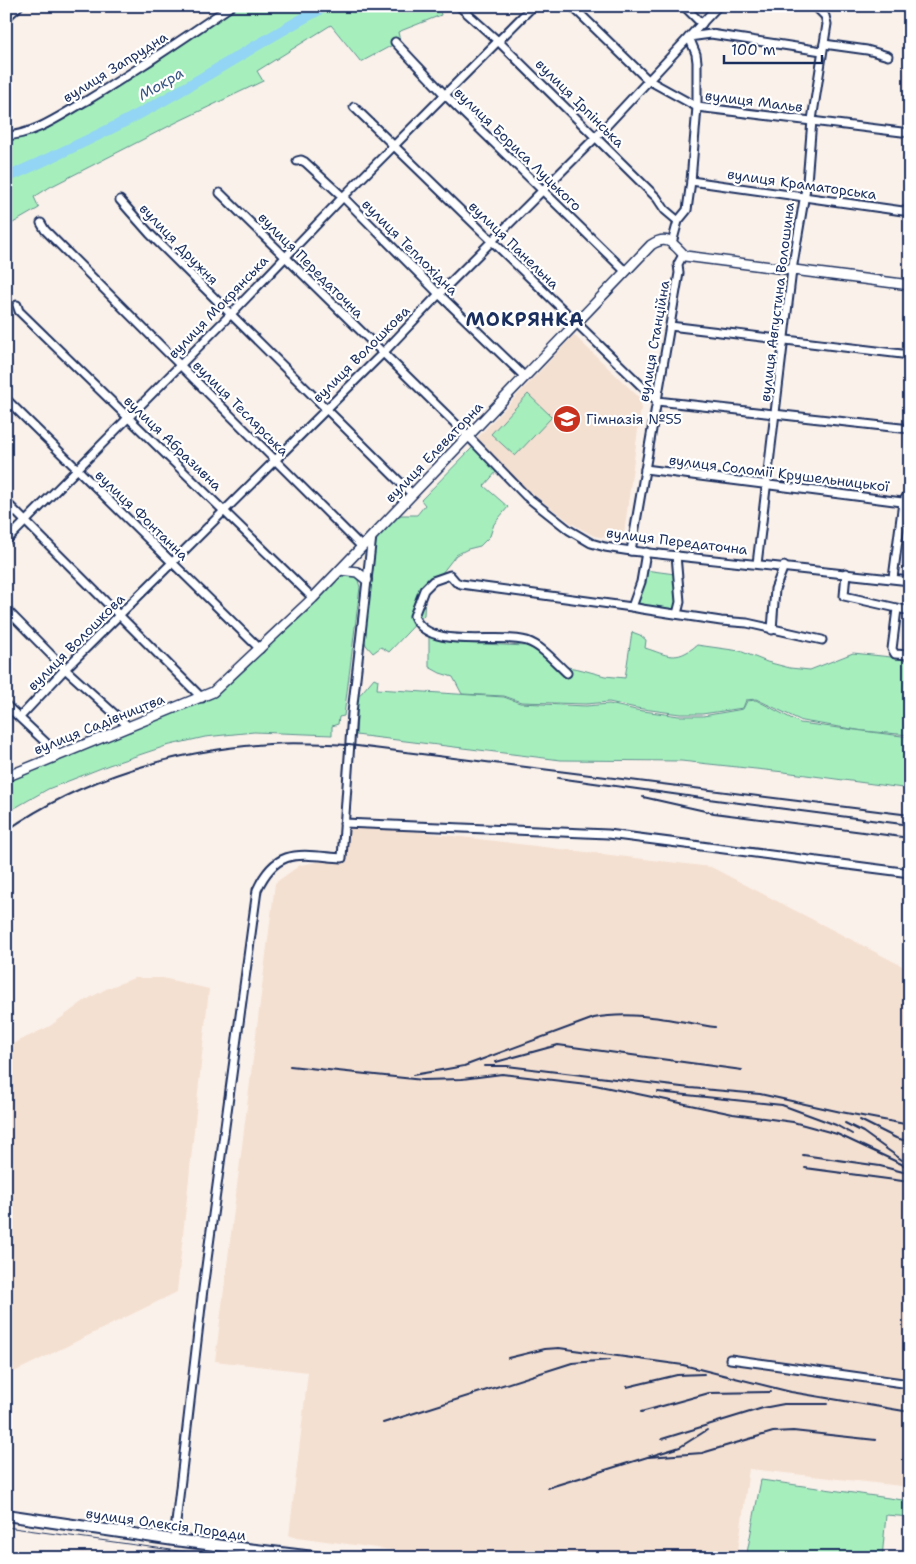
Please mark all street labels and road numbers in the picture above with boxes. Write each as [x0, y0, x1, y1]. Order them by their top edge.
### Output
street label: вулиця Запрудна [59, 27, 171, 106]
street label: вулиця Ірпінська [532, 55, 628, 151]
street label: вулиця Бориса Луцького [450, 83, 586, 215]
street label: вулиця Мальв [704, 86, 804, 116]
street label: вулиця Краматорська [726, 165, 878, 203]
street label: вулиця Теплохідна [358, 195, 462, 299]
street label: вулиця Панельна [465, 197, 563, 293]
street label: вулиця Дружня [136, 199, 222, 289]
street label: вулиця Августина Волошина [756, 201, 798, 403]
street label: вулиця Передаточна [254, 208, 368, 322]
street label: вулиця Мокрянська [164, 251, 272, 362]
street label: вулиця Станційна [634, 278, 674, 403]
street label: вулиця Волошкова [309, 301, 414, 406]
street label: вулиця Теслярська [189, 356, 293, 460]
street label: вулиця Абразивна [120, 392, 226, 495]
street label: вулиця Елеваторна [381, 398, 487, 506]
street label: вулиця Соломії Крушельницької [668, 451, 891, 496]
street label: вулиця Фонтанна [92, 466, 193, 564]
street label: вулиця Передаточна [605, 523, 749, 559]
street label: вулиця Волошкова [24, 589, 129, 694]
street label: вулиця Садівництва [31, 689, 167, 758]
street label: вулиця Олексія Поради [85, 1504, 247, 1544]

